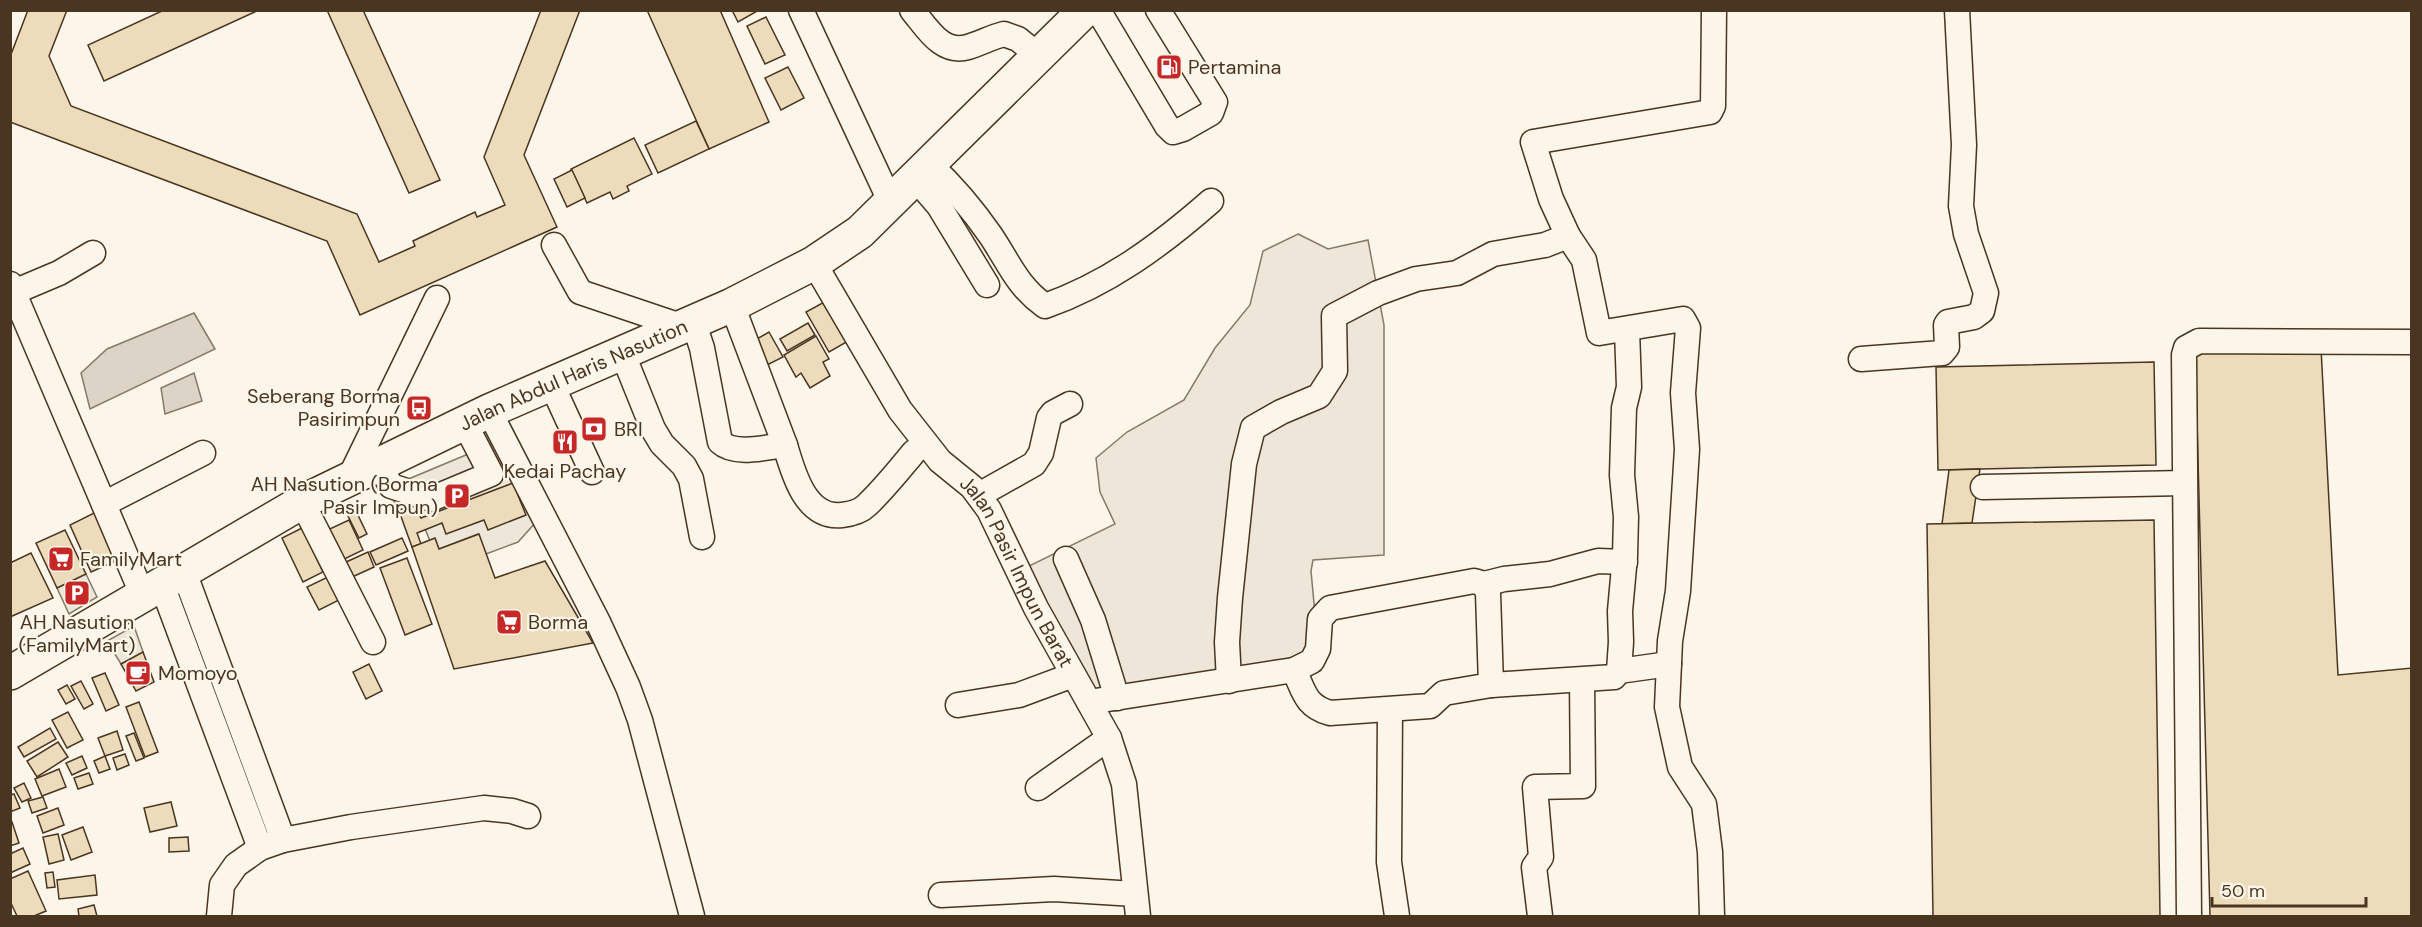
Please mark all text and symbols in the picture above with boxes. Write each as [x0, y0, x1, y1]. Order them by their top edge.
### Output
fuel station icon: Pertamina [1154, 52, 1184, 82]
place label: Pertamina [1188, 54, 1281, 80]
street label: Jalan Abdul Haris Nasution [455, 313, 691, 437]
place label: Seberang Borma Pasirimpun [247, 383, 400, 432]
bus stop icon: Seberang Borma Pasirimpun [404, 393, 434, 423]
bank icon: BRI [579, 414, 609, 444]
place label: BRI [614, 416, 643, 442]
restaurant icon: Kedai Pachay [550, 427, 580, 457]
place label: Kedai Pachay [504, 458, 626, 484]
street label: Jalan Pasir Impun Barat [955, 469, 1080, 672]
place label: AH Nasution (Borma Pasir Impun) [251, 471, 438, 520]
parking icon: AH Nasution (Borma Pasir Impun) [442, 481, 472, 511]
supermarket icon: FamilyMart [46, 544, 76, 574]
place label: FamilyMart [80, 546, 182, 572]
parking icon: AH Nasution (FamilyMart) [62, 578, 92, 608]
supermarket icon: Borma [494, 607, 524, 637]
place label: AH Nasution (FamilyMart) [19, 609, 135, 658]
place label: Borma [528, 609, 588, 635]
cafe icon: Momoyo [123, 658, 153, 688]
place label: Momoyo [158, 660, 238, 686]
scale bar [2212, 870, 2366, 908]
text: 50 m [2221, 879, 2265, 903]

